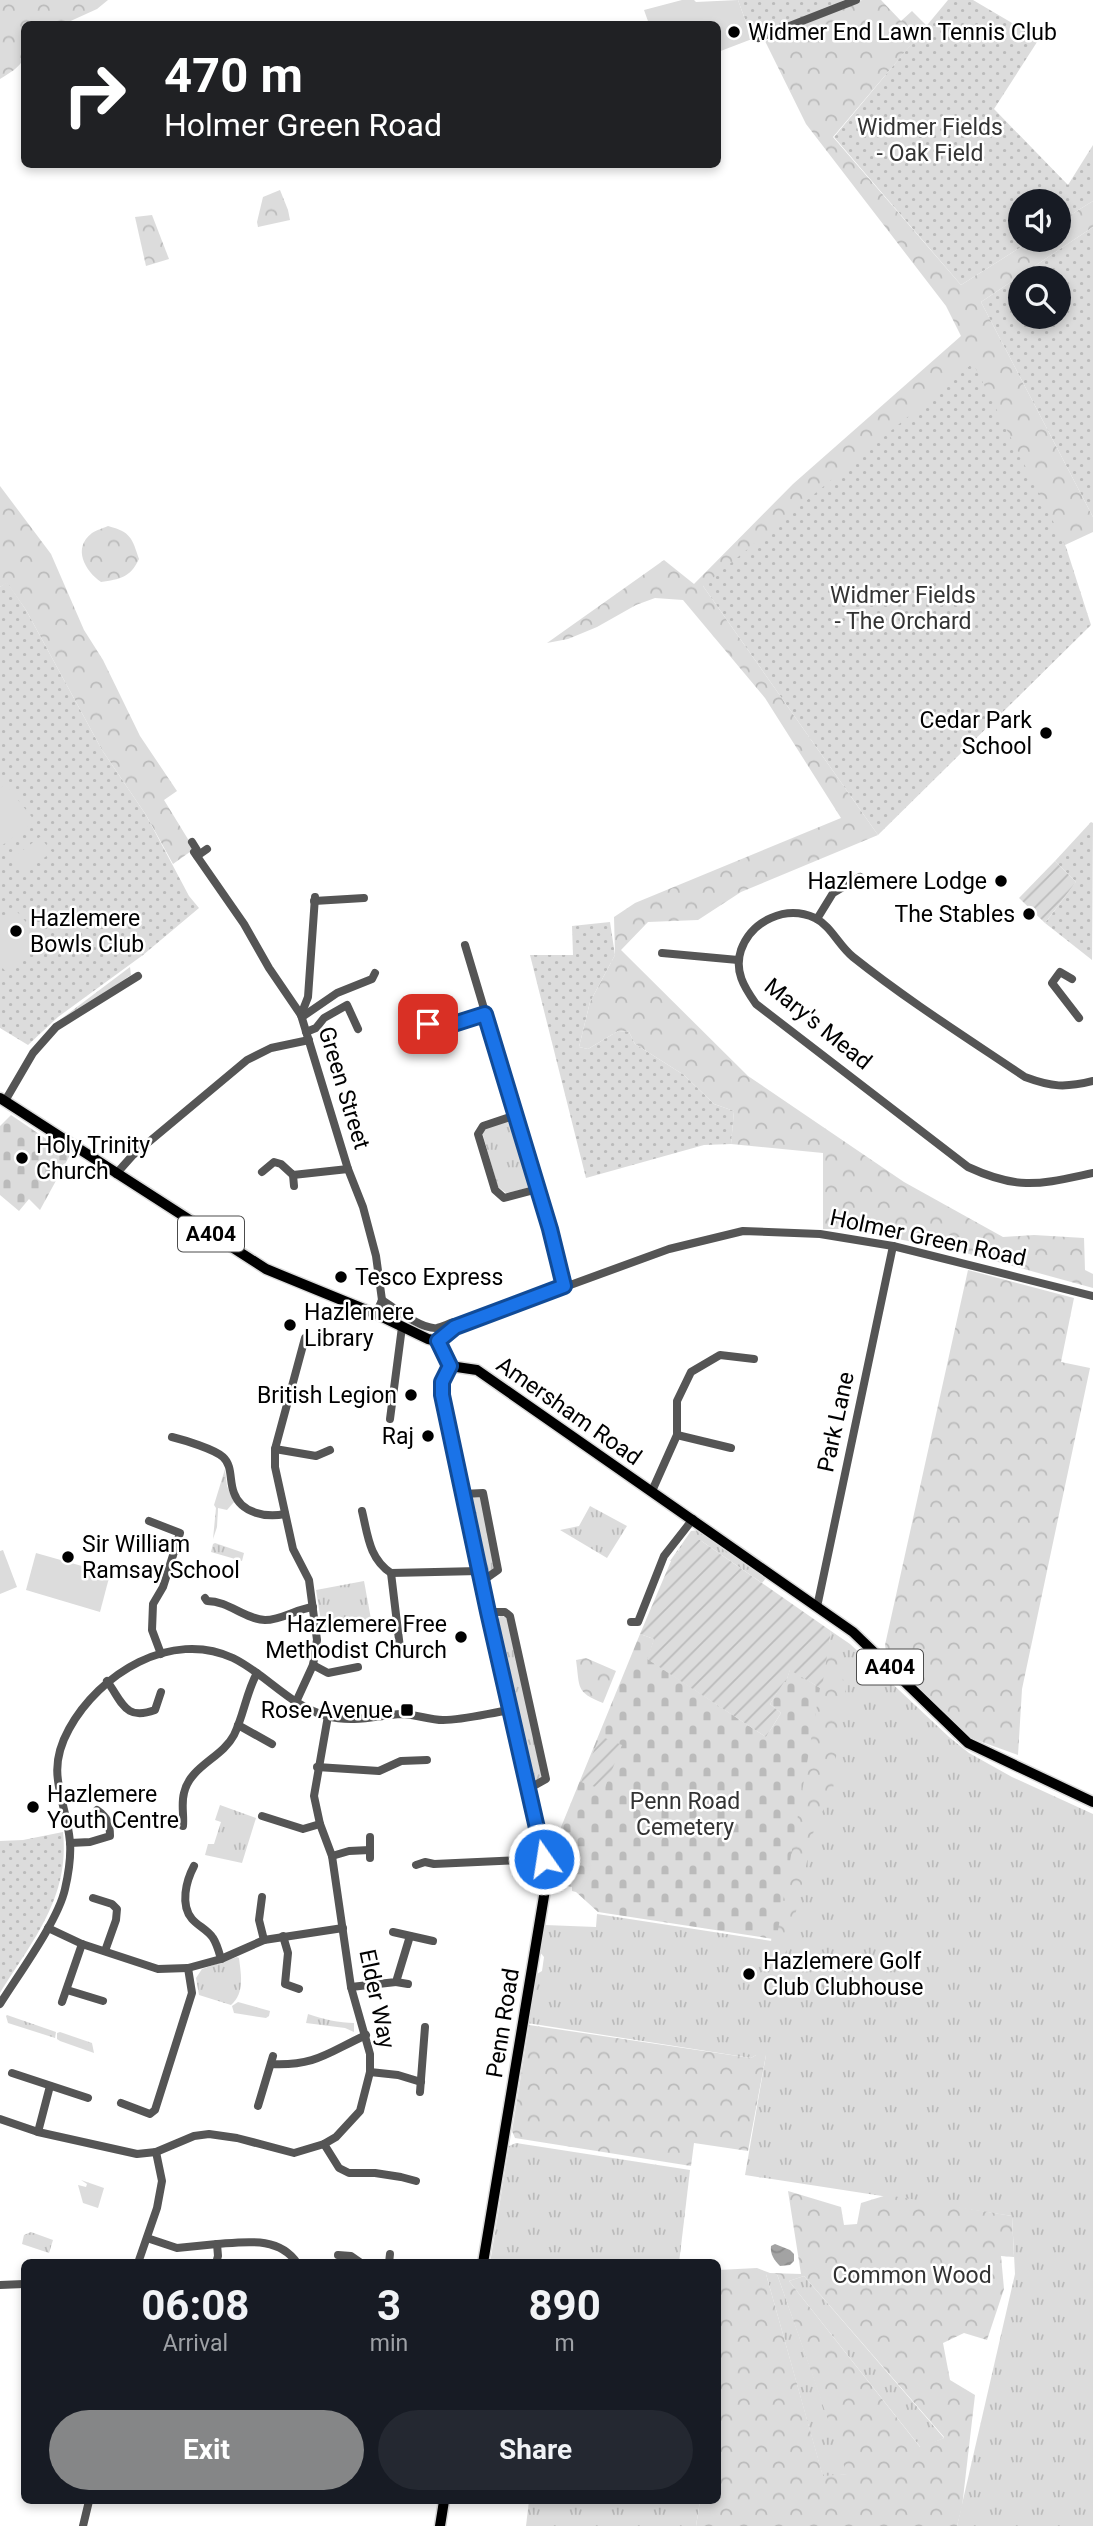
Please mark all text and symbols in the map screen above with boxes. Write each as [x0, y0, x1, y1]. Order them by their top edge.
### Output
place label: Widmer End Lawn Tennis Club [748, 19, 1057, 46]
marker: Widmer End Lawn Tennis Club [726, 24, 742, 40]
text: 470 m [164, 47, 303, 104]
icon: right [49, 49, 140, 140]
text: Holmer Green Road [164, 106, 442, 144]
park label: Widmer Fields - Oak Field [857, 114, 1003, 167]
map controls [1008, 189, 1071, 329]
button: sound [1008, 189, 1071, 252]
button: search [1008, 266, 1071, 329]
park label: Widmer Fields - The Orchard [830, 582, 976, 635]
place label: Cedar Park School [920, 707, 1032, 760]
marker: Cedar Park School [1038, 725, 1054, 741]
place label: Hazlemere Lodge [807, 868, 987, 895]
marker: Hazlemere Lodge [993, 873, 1009, 889]
place label: The Stables [894, 901, 1015, 928]
place label: Hazlemere Bowls Club [30, 905, 144, 958]
marker: The Stables [1021, 906, 1037, 922]
marker: Hazlemere Bowls Club [8, 923, 24, 939]
street label: Mary's Mead [759, 973, 877, 1075]
pin [398, 994, 458, 1054]
icon: arrive [409, 1005, 447, 1043]
street label: Green Street [313, 1023, 375, 1153]
place label: Holy Trinity Church [36, 1132, 150, 1185]
marker: Holy Trinity Church [14, 1150, 30, 1166]
street label: Holmer Green Road [827, 1204, 1029, 1272]
road number: A404 [178, 1216, 244, 1252]
place label: Tesco Express [355, 1264, 503, 1291]
marker: Tesco Express [333, 1269, 349, 1285]
place label: Hazlemere Library [304, 1299, 414, 1352]
marker: Hazlemere Library [282, 1317, 298, 1333]
street label: Amersham Road [491, 1351, 647, 1471]
street label: Park Lane [812, 1369, 860, 1475]
place label: British Legion [257, 1382, 397, 1409]
marker: British Legion [403, 1387, 419, 1403]
place label: Raj [382, 1423, 414, 1450]
marker: Raj [420, 1428, 436, 1444]
place label: Sir William Ramsay School [82, 1531, 240, 1584]
marker: Sir William Ramsay School [60, 1549, 76, 1565]
place label: Hazlemere Free Methodist Church [265, 1611, 447, 1664]
marker: Hazlemere Free Methodist Church [453, 1629, 469, 1645]
road number: A404 [857, 1650, 923, 1684]
place label: Rose Avenue [261, 1697, 393, 1724]
marker: Rose Avenue [399, 1702, 415, 1718]
place label: Hazlemere Youth Centre [47, 1781, 179, 1834]
park label: Penn Road Cemetery [630, 1788, 740, 1841]
marker: Hazlemere Youth Centre [25, 1799, 41, 1815]
position arrow [507, 1822, 581, 1896]
street label: Elder Way [353, 1947, 401, 2051]
place label: Hazlemere Golf Club Clubhouse [763, 1948, 924, 2001]
street label: Penn Road [481, 1966, 525, 2080]
marker: Hazlemere Golf Club Clubhouse [741, 1966, 757, 1982]
park label: Common Wood [832, 2262, 992, 2289]
text: 06:08 [141, 2281, 249, 2330]
text: 3 [377, 2281, 401, 2330]
text: 890 [528, 2281, 601, 2330]
text: Arrival [163, 2330, 228, 2357]
text: min [370, 2330, 408, 2357]
text: m [555, 2330, 575, 2357]
button: Exit [49, 2410, 364, 2490]
button: Share [378, 2410, 693, 2490]

